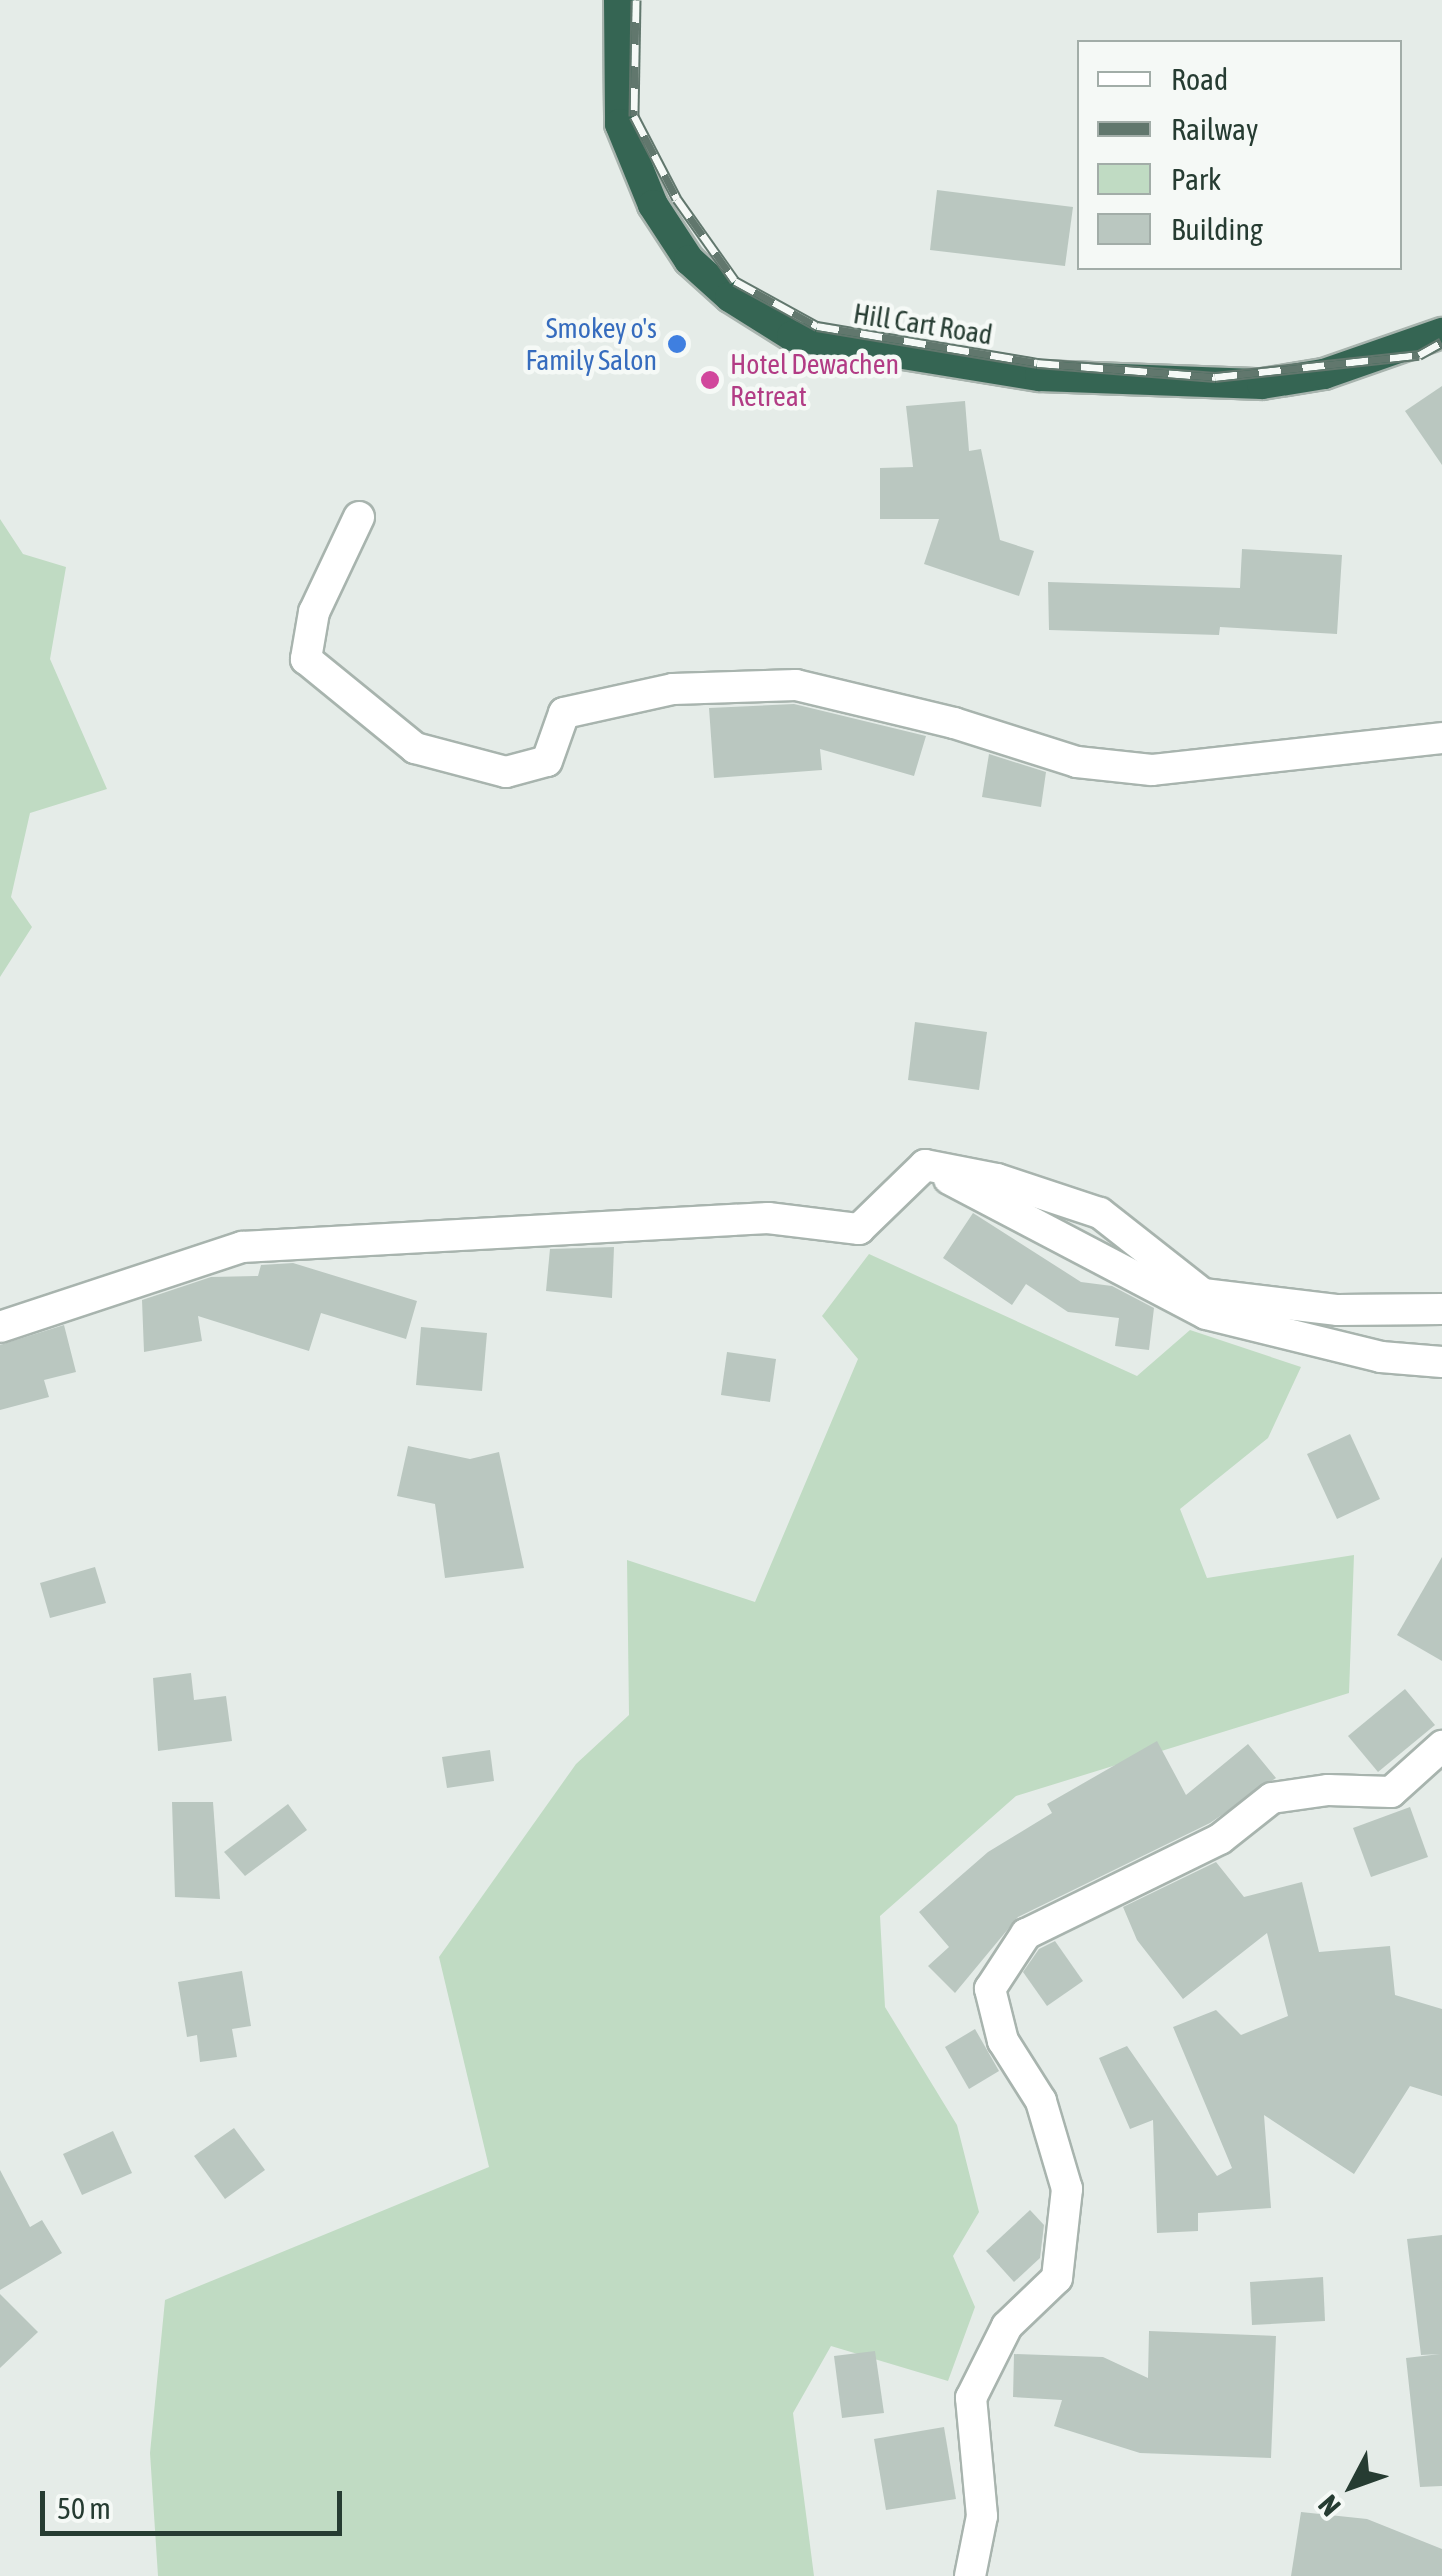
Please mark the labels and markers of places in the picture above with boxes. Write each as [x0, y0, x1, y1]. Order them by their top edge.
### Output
place label: Smokey o's Family Salon [525, 311, 657, 377]
marker: Smokey o's Family Salon [666, 333, 688, 355]
place label: Hotel Dewachen Retreat [730, 347, 899, 413]
marker: Hotel Dewachen Retreat [699, 369, 721, 391]

